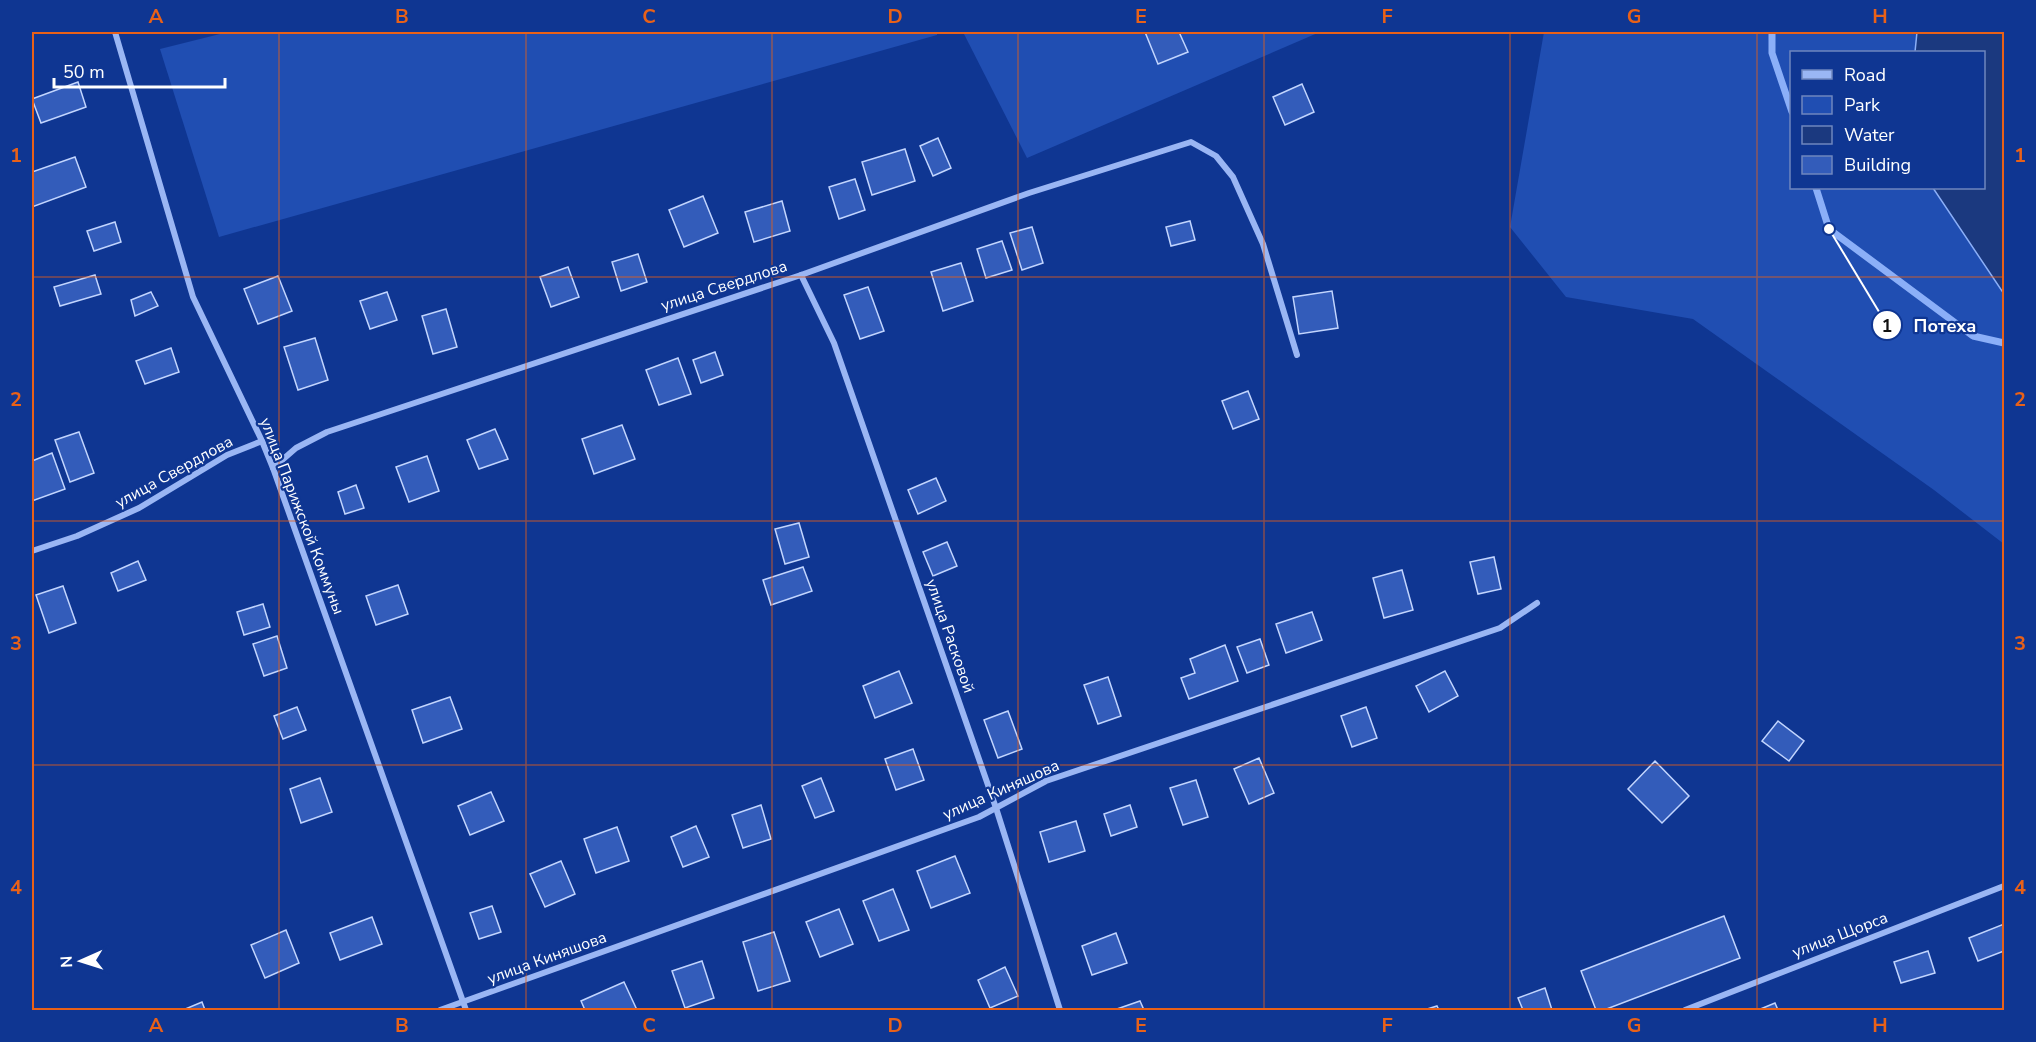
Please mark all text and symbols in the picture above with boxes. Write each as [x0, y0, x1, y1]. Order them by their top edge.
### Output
text: A [149, 3, 164, 30]
text: B [395, 3, 409, 30]
text: C [642, 3, 656, 30]
text: D [887, 3, 903, 30]
text: E [1135, 3, 1147, 30]
text: F [1381, 3, 1393, 30]
text: G [1627, 3, 1641, 30]
text: H [1872, 3, 1888, 30]
scale bar [54, 51, 225, 89]
legend [1790, 51, 1985, 189]
text: 50 m [63, 60, 105, 84]
text: Road [1844, 63, 1886, 87]
text: Park [1844, 93, 1881, 117]
text: Water [1844, 123, 1895, 147]
text: 1 [10, 142, 22, 169]
text: 1 [2014, 142, 2026, 169]
text: Building [1844, 153, 1911, 177]
street label: улица Свердлова [658, 255, 790, 317]
callout: Потеха [1872, 307, 1989, 343]
text: 1 [1882, 314, 1892, 338]
text: Потеха [1914, 314, 1976, 338]
text: 2 [10, 386, 22, 413]
text: 2 [2014, 386, 2026, 413]
street label: улица Парижской Коммуны [254, 414, 350, 618]
street label: улица Свердлова [111, 430, 237, 514]
street label: улица Расковой [920, 576, 980, 696]
text: 3 [10, 630, 22, 657]
text: 3 [2014, 630, 2026, 657]
street label: улица Киняшова [939, 754, 1063, 826]
text: 4 [10, 874, 22, 901]
text: 4 [2014, 874, 2026, 901]
street label: улица Щорса [1789, 907, 1891, 963]
street label: улица Киняшова [484, 926, 610, 990]
north arrow [51, 931, 111, 991]
text: N [56, 955, 78, 968]
text: A [149, 1012, 164, 1039]
text: B [395, 1012, 409, 1039]
text: C [642, 1012, 656, 1039]
text: D [887, 1012, 903, 1039]
text: E [1135, 1012, 1147, 1039]
text: F [1381, 1012, 1393, 1039]
text: G [1627, 1012, 1641, 1039]
text: H [1872, 1012, 1888, 1039]

